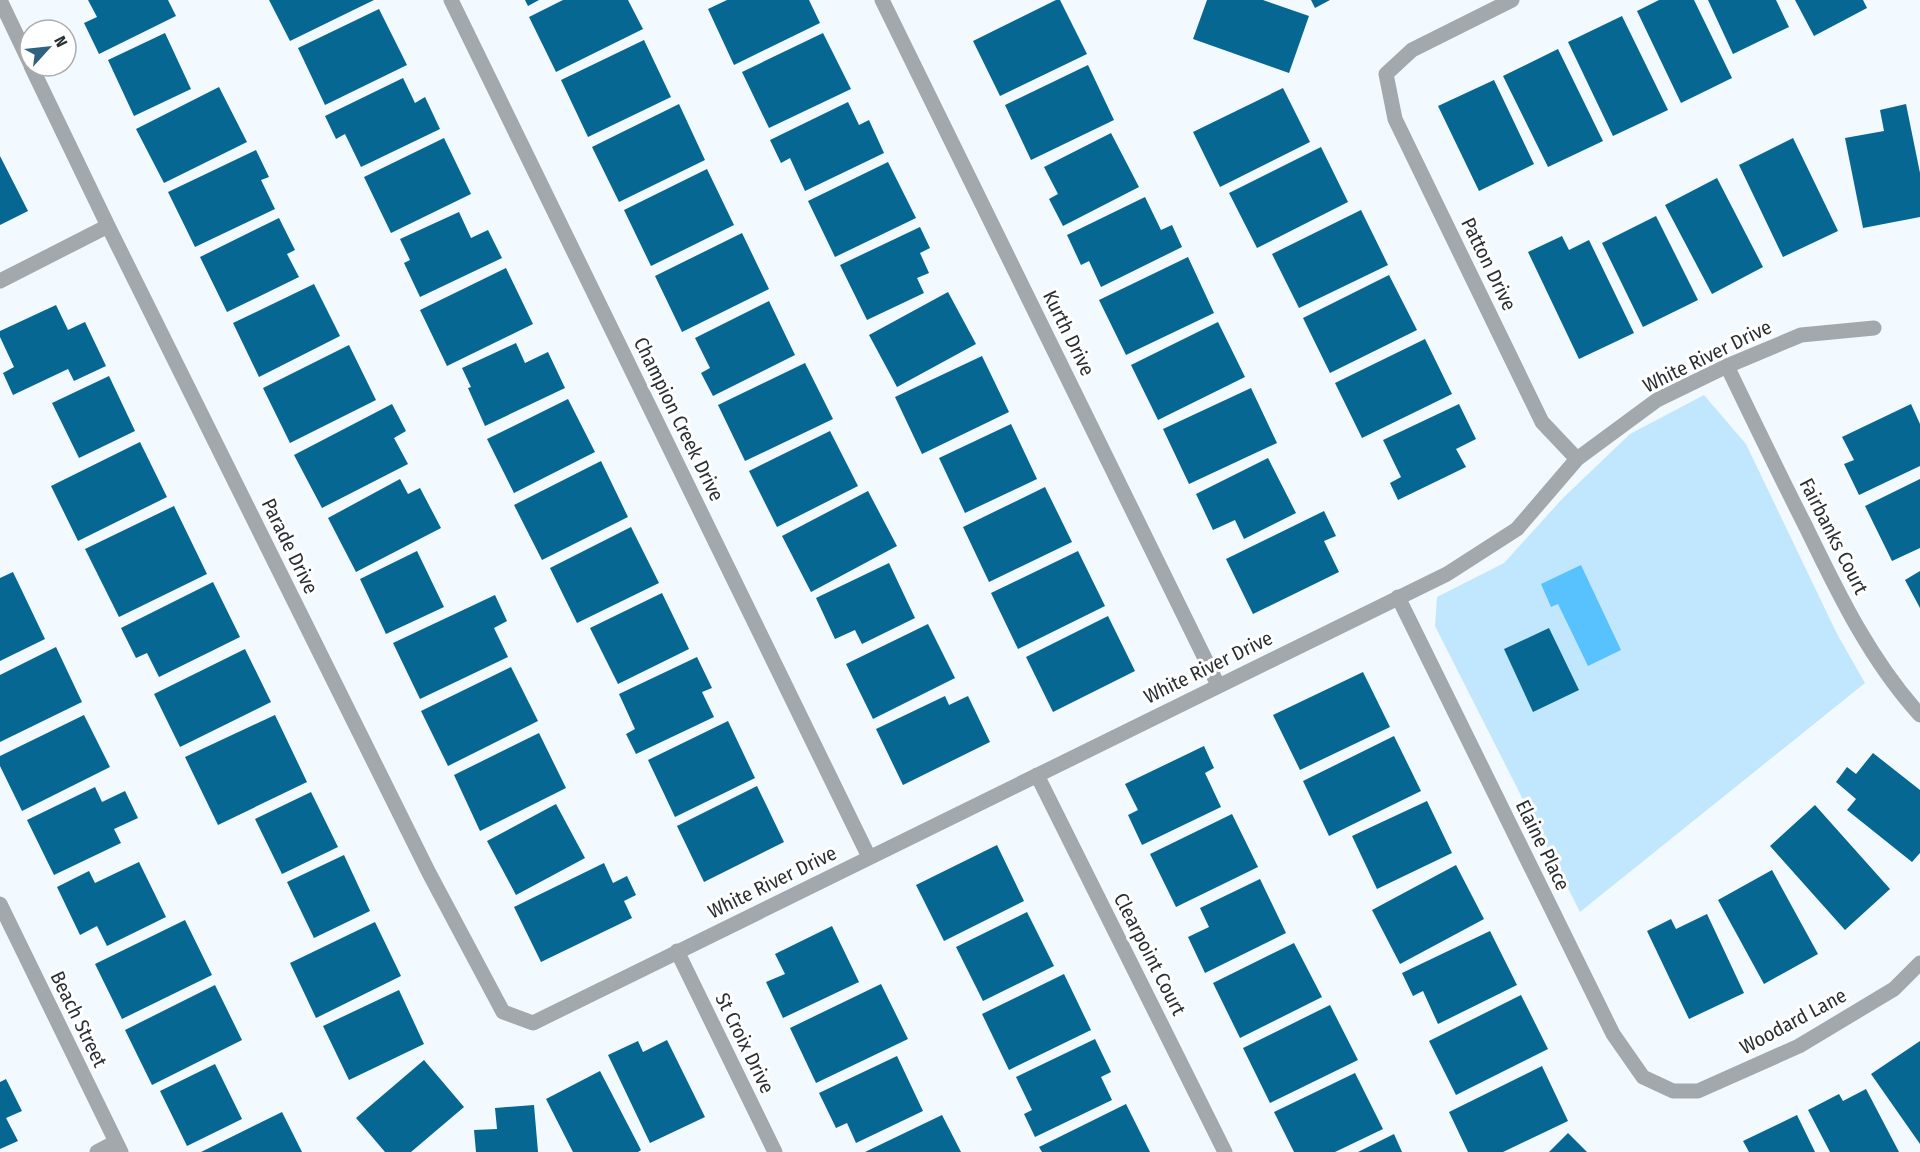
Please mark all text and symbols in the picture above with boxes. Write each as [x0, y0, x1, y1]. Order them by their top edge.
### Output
north arrow [18, 18, 78, 78]
text: N [50, 33, 72, 50]
street label: Patton Drive [1456, 214, 1522, 314]
street label: Kurth Drive [1038, 286, 1100, 380]
street label: White River Drive [1639, 315, 1775, 397]
street label: Champion Creek Drive [629, 333, 729, 505]
street label: Fairbanks Court [1795, 474, 1874, 598]
street label: Parade Drive [257, 494, 323, 598]
street label: White River Drive [1140, 626, 1276, 708]
street label: Elaine Place [1511, 796, 1575, 894]
street label: White River Drive [704, 841, 840, 923]
street label: Clearpoint Court [1109, 889, 1191, 1019]
street label: Beach Street [46, 967, 113, 1071]
street label: Woodard Lane [1736, 983, 1850, 1059]
street label: St Croix Drive [710, 989, 780, 1097]

